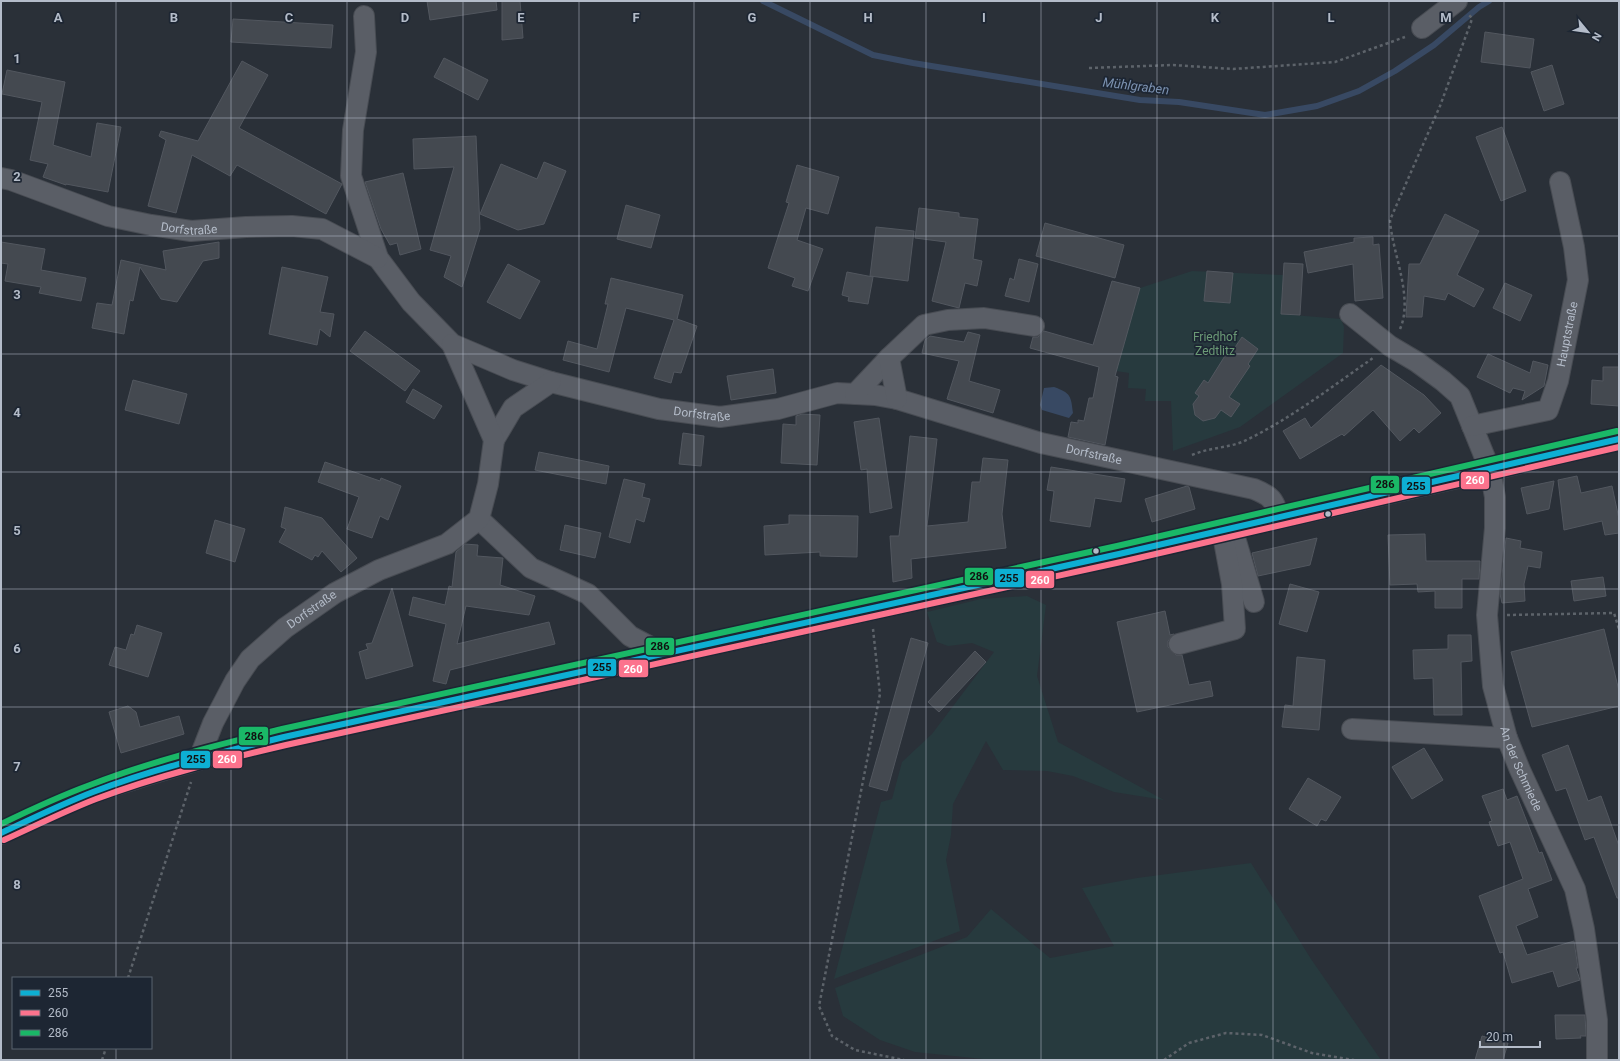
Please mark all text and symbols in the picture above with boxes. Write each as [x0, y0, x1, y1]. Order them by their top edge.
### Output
text: A [54, 10, 63, 25]
text: B [170, 10, 178, 25]
text: C [285, 10, 294, 25]
text: D [401, 10, 409, 25]
text: E [517, 10, 525, 25]
text: F [632, 10, 640, 25]
text: G [748, 10, 757, 25]
text: H [863, 10, 873, 25]
text: I [982, 10, 986, 25]
text: J [1095, 10, 1103, 25]
text: K [1211, 10, 1220, 25]
text: L [1327, 10, 1335, 25]
text: M [1440, 10, 1452, 25]
north arrow [1568, 12, 1608, 52]
text: N [1589, 30, 1604, 43]
text: 1 [13, 51, 21, 66]
water label: Mühlgraben [1102, 74, 1170, 98]
text: 2 [13, 169, 21, 184]
street label: Dorfstraße [160, 220, 218, 238]
text: 3 [13, 287, 21, 302]
street label: Hauptstraße [1554, 300, 1581, 368]
park label: Friedhof Zedtlitz [1193, 330, 1238, 358]
street label: Dorfstraße [673, 404, 731, 424]
text: 4 [13, 405, 21, 420]
street label: Dorfstraße [1065, 442, 1123, 467]
line badge: 260 [1460, 471, 1490, 490]
text: 260 [1466, 474, 1484, 487]
line badge: 286 [1370, 475, 1400, 494]
line badge: 255 [1401, 476, 1431, 495]
text: 286 [1376, 478, 1394, 491]
text: 255 [1407, 480, 1425, 493]
unlabelled marker [1323, 509, 1333, 519]
text: 5 [13, 523, 21, 538]
unlabelled marker [1091, 546, 1101, 556]
line badge: 286 [964, 567, 994, 586]
line badge: 255 [994, 568, 1025, 588]
text: 286 [970, 570, 988, 583]
line badge: 260 [1025, 570, 1055, 589]
text: 255 [1000, 572, 1018, 585]
text: 260 [1031, 574, 1049, 587]
street label: Dorfstraße [284, 587, 339, 631]
line badge: 286 [645, 637, 675, 656]
text: 286 [651, 640, 669, 653]
text: 6 [13, 641, 21, 656]
line badge: 255 [587, 658, 617, 677]
line badge: 260 [618, 659, 649, 678]
text: 255 [593, 661, 611, 674]
text: 260 [624, 663, 642, 676]
street label: An der Schmiede [1497, 725, 1545, 813]
line badge: 286 [238, 726, 269, 746]
text: 286 [245, 730, 263, 743]
line badge: 255 [180, 750, 211, 769]
line badge: 260 [212, 750, 243, 769]
text: 255 [187, 753, 205, 766]
text: 260 [218, 753, 236, 766]
text: 7 [13, 759, 21, 774]
text: 8 [13, 877, 21, 892]
legend [12, 977, 152, 1049]
text: 255 [48, 986, 68, 1000]
text: 260 [48, 1006, 68, 1020]
scale bar [1480, 1023, 1540, 1049]
text: 286 [48, 1026, 68, 1040]
text: 20 m [1486, 1030, 1513, 1044]

